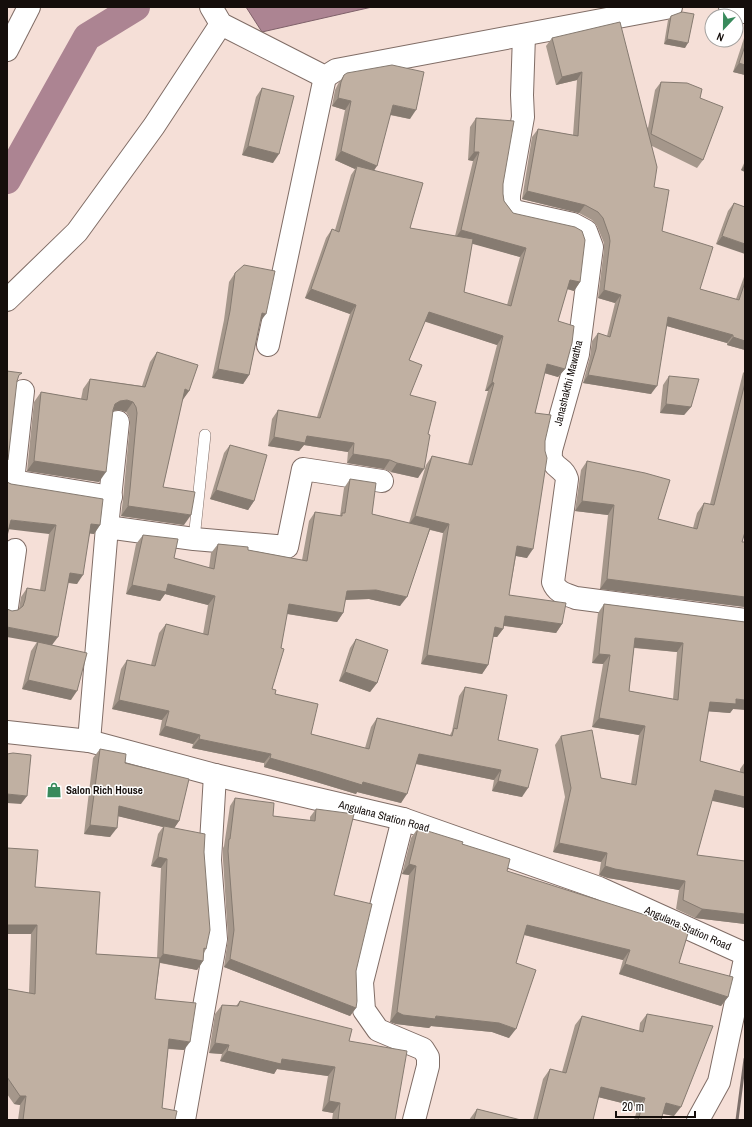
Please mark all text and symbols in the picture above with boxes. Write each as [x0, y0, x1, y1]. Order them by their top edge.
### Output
north arrow [704, 8, 744, 48]
text: N [715, 30, 726, 45]
street label: Janashakthi Mawatha [551, 339, 585, 427]
shop icon: Salon Rich House [45, 781, 63, 799]
place label: Salon Rich House [66, 783, 143, 797]
street label: Angulana Station Road [336, 797, 431, 835]
street label: Angulana Station Road [642, 902, 733, 953]
scale bar [616, 1093, 695, 1119]
text: 20 m [622, 1099, 644, 1115]

